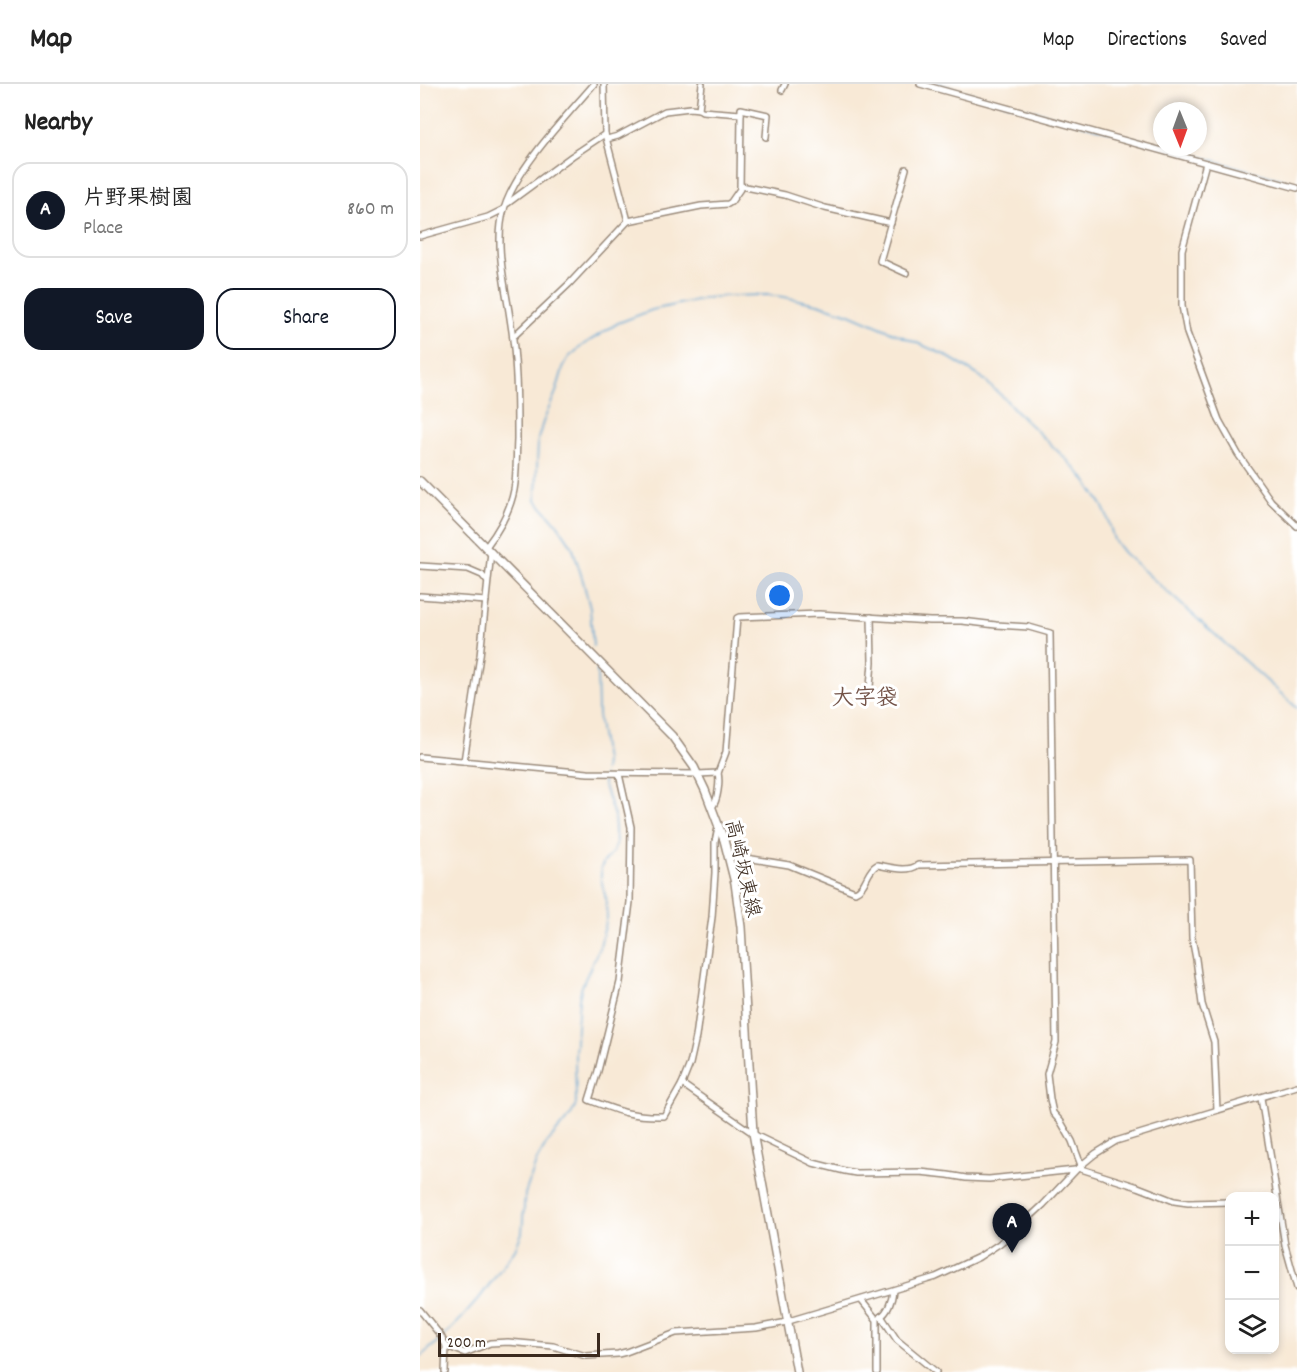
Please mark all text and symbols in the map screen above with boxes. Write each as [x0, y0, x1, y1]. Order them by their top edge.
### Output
text: Map [30, 21, 72, 61]
text: Map [1043, 26, 1074, 56]
text: Directions [1107, 26, 1187, 56]
text: Saved [1220, 26, 1267, 56]
north arrow [1153, 102, 1207, 156]
text: Nearby [24, 105, 92, 142]
text: 片野果樹園 [83, 184, 193, 215]
text: A [40, 196, 51, 224]
text: 860 m [347, 196, 394, 224]
text: Place [83, 215, 123, 243]
button: Save [24, 288, 204, 350]
button: Share [216, 288, 396, 350]
your location [765, 581, 794, 610]
district label: 大字袋 [832, 684, 898, 715]
street label: 高崎坂東線 [716, 817, 766, 921]
map controls [1225, 1192, 1279, 1354]
button: + [1225, 1192, 1279, 1246]
pin: A [992, 1204, 1032, 1253]
button: − [1225, 1246, 1279, 1300]
button: layers [1225, 1300, 1279, 1354]
scale bar [438, 1330, 600, 1358]
text: 200 m [447, 1332, 486, 1355]

